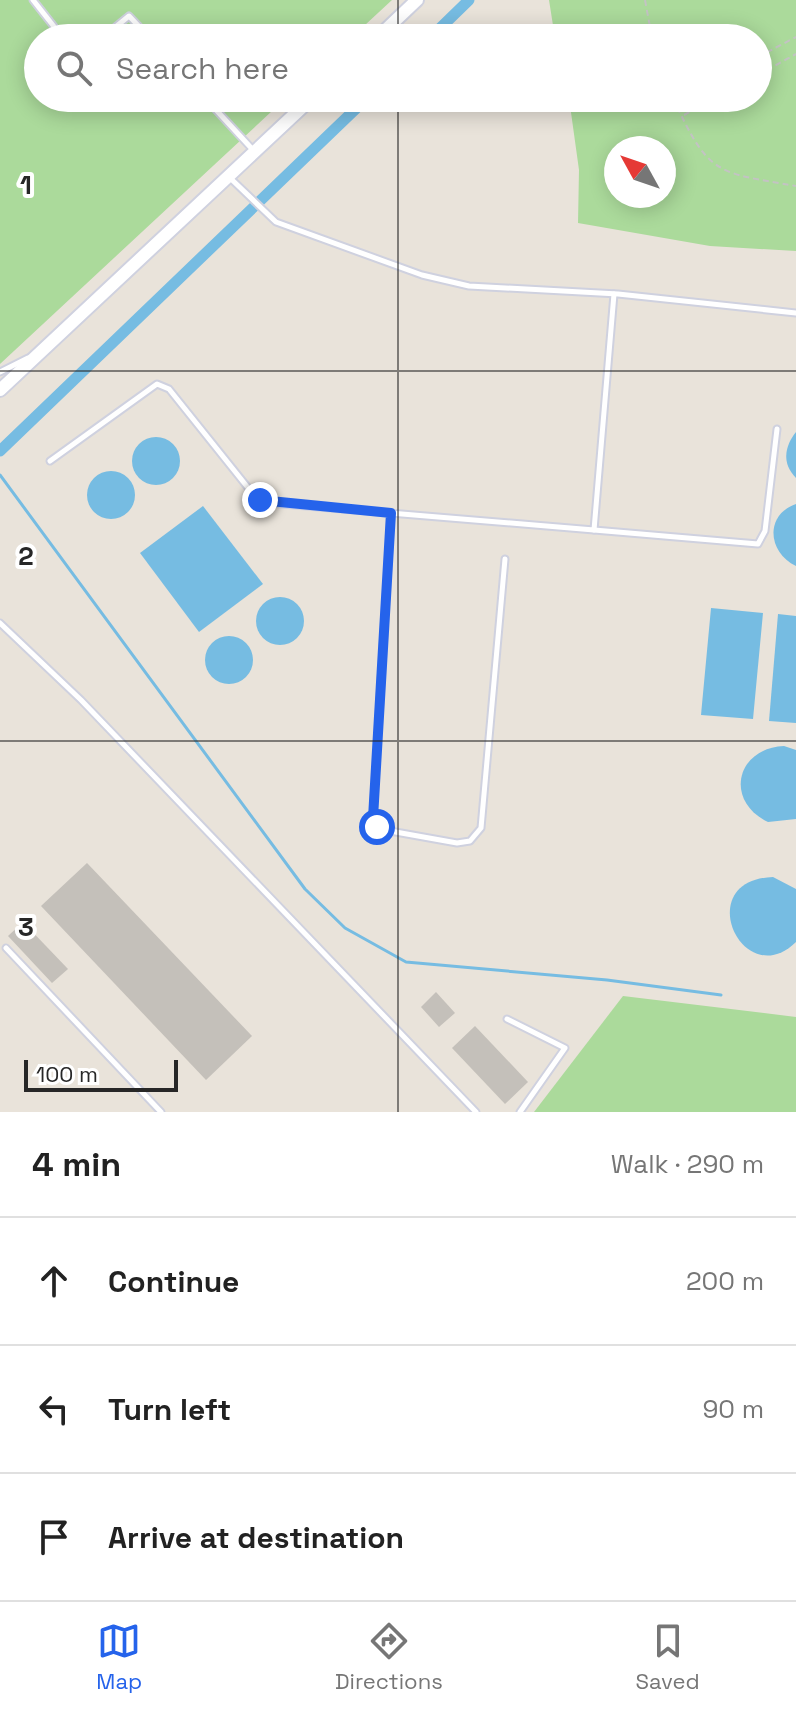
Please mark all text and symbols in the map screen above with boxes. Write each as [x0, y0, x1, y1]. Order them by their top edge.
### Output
search box [24, 24, 772, 112]
icon: search [52, 46, 96, 90]
text: Search here [116, 49, 289, 88]
north arrow [604, 136, 676, 208]
text: 1 [20, 168, 32, 202]
route end [242, 482, 278, 518]
text: 2 [18, 539, 34, 573]
route start [359, 809, 395, 845]
text: 3 [18, 910, 34, 944]
scale bar [24, 1056, 178, 1092]
text: 100 m [36, 1060, 98, 1088]
text: 4 min [32, 1143, 121, 1186]
text: Walk · 290 m [611, 1147, 764, 1181]
icon: ahead [32, 1259, 76, 1303]
text: Continue [108, 1262, 239, 1301]
text: 200 m [686, 1264, 764, 1298]
icon: left [32, 1387, 76, 1431]
text: Turn left [108, 1390, 231, 1429]
text: 90 m [702, 1392, 764, 1426]
icon: arrive [32, 1515, 76, 1559]
text: Arrive at destination [108, 1518, 404, 1557]
tab: Map [96, 1619, 142, 1695]
tab: Directions [335, 1619, 443, 1695]
tab: Saved [635, 1619, 700, 1695]

